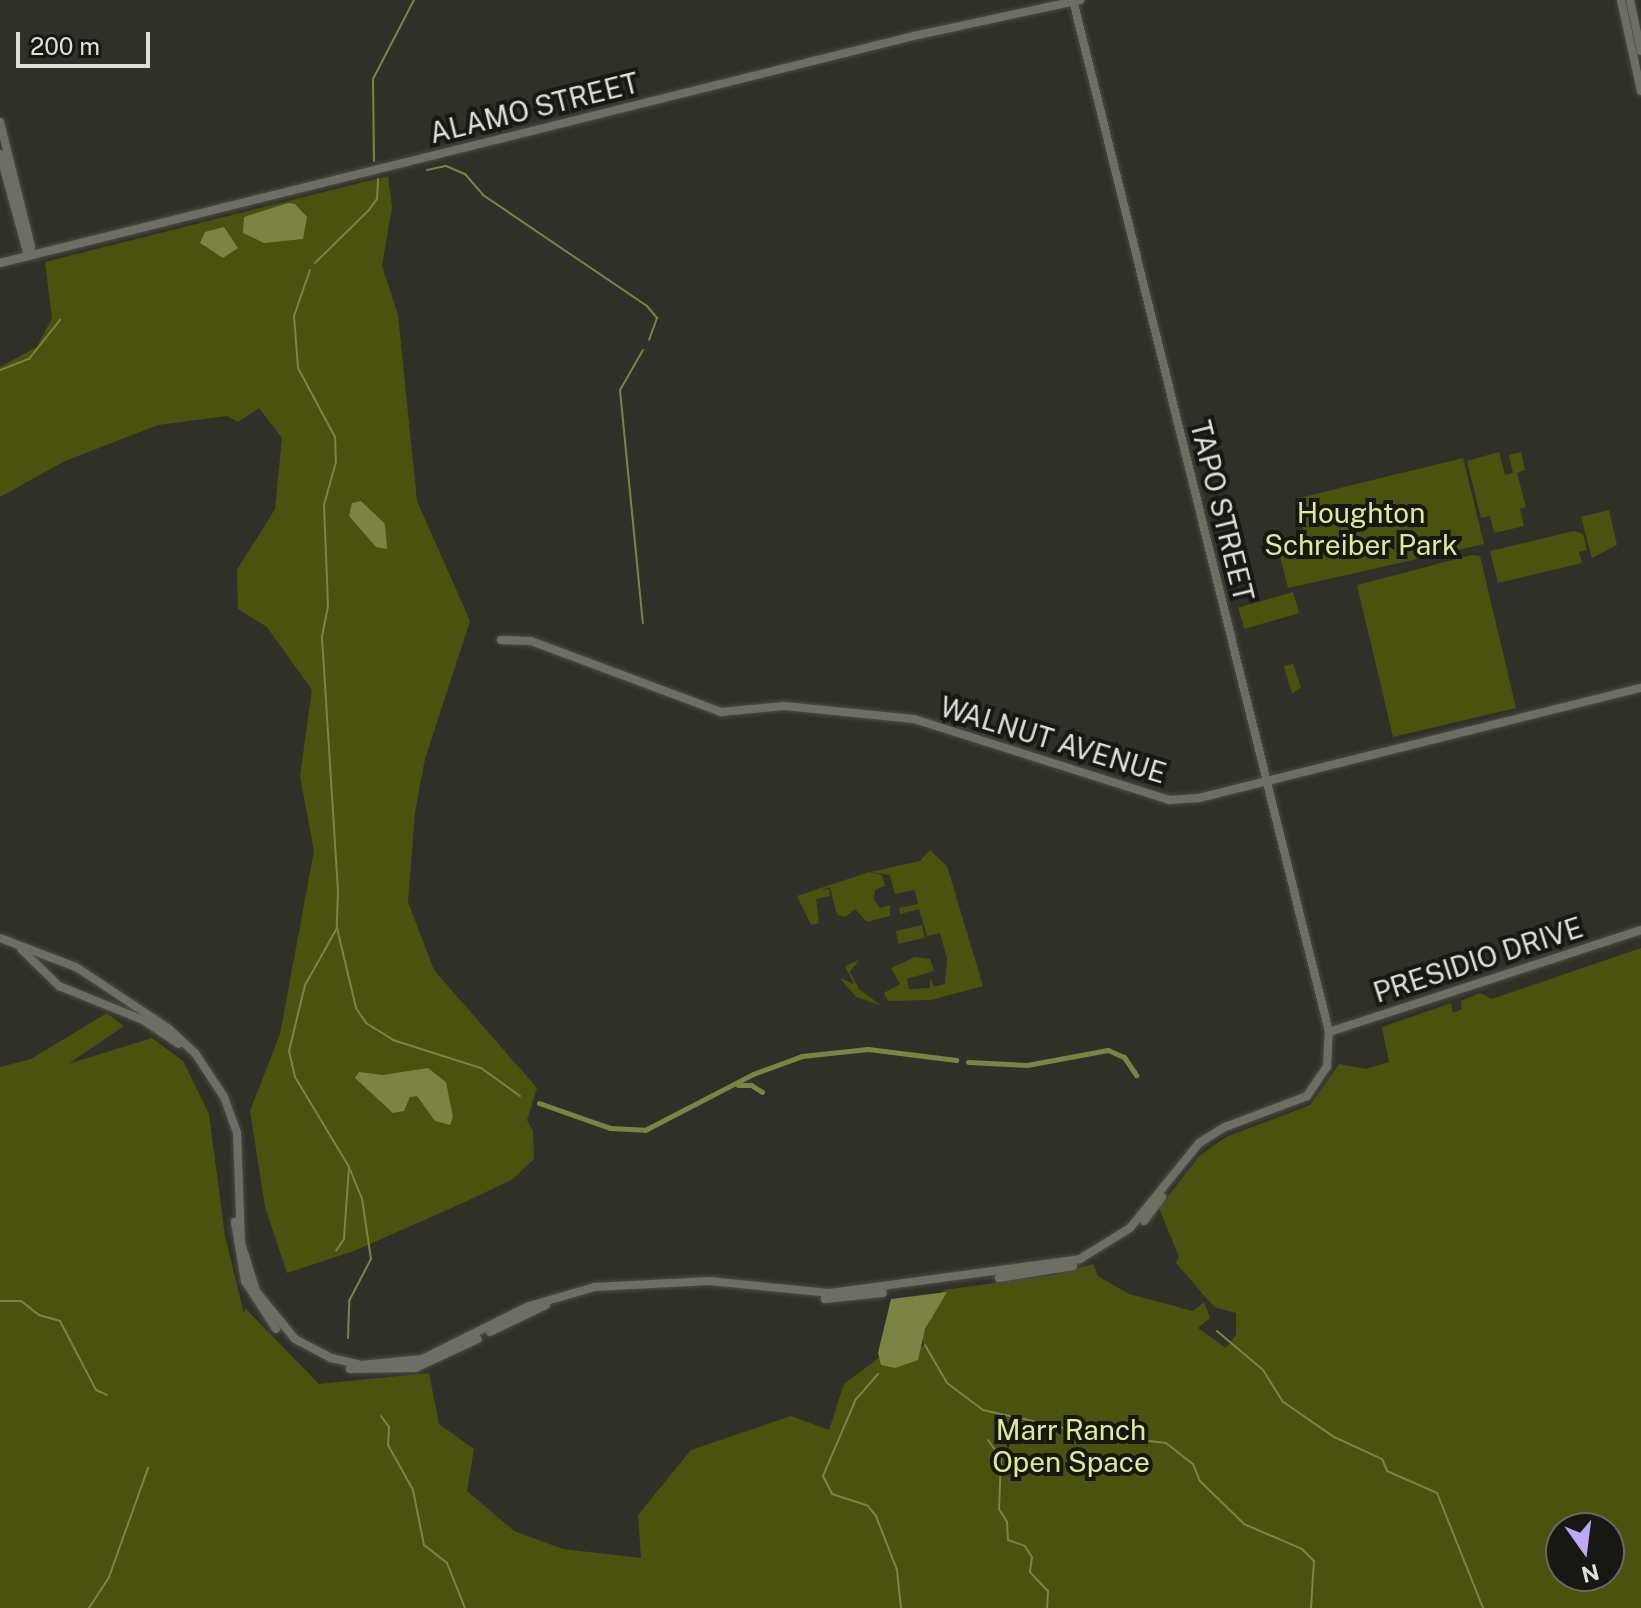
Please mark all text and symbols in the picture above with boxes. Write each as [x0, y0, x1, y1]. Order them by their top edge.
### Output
scale bar [20, 16, 154, 66]
text: 200 m [30, 32, 100, 60]
street label: ALAMO STREET [426, 66, 642, 150]
street label: TAPO STREET [1183, 417, 1261, 605]
park label: Houghton Schreiber Park [1264, 496, 1458, 562]
street label: WALNUT AVENUE [936, 690, 1170, 790]
street label: PRESIDIO DRIVE [1369, 910, 1587, 1010]
park label: Marr Ranch Open Space [992, 1413, 1150, 1479]
north arrow [1545, 1512, 1625, 1592]
text: N [1579, 1559, 1602, 1588]

